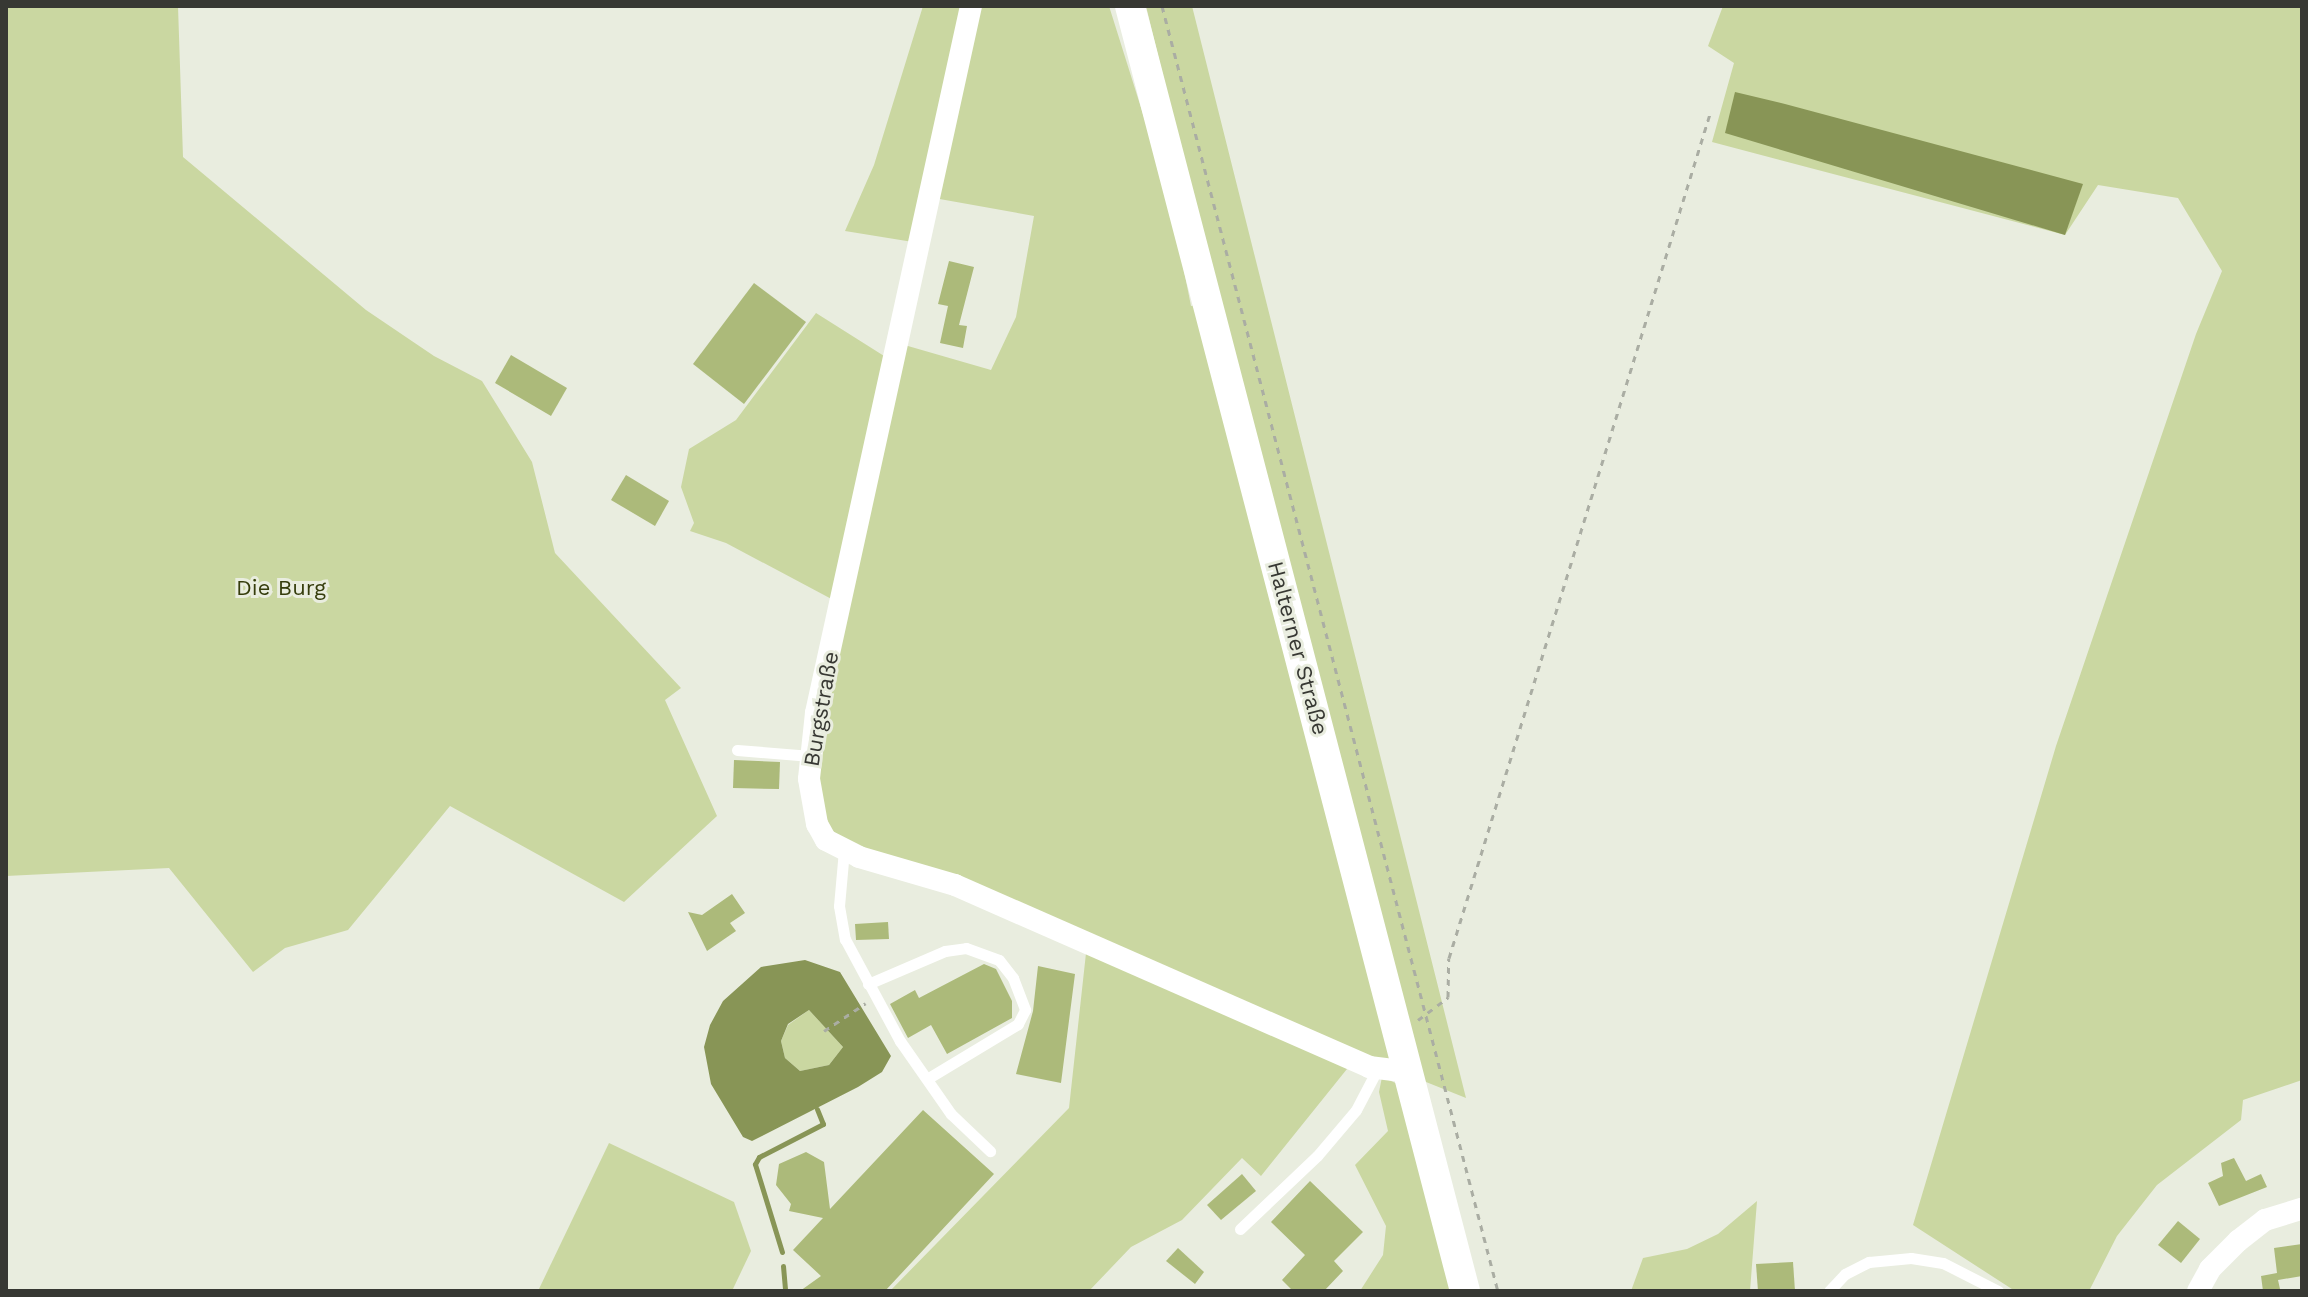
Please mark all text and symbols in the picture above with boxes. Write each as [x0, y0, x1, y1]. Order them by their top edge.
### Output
street label: Halterner Straße [1262, 558, 1334, 738]
park label: Die Burg [236, 575, 326, 601]
street label: Burgstraße [798, 649, 844, 769]

